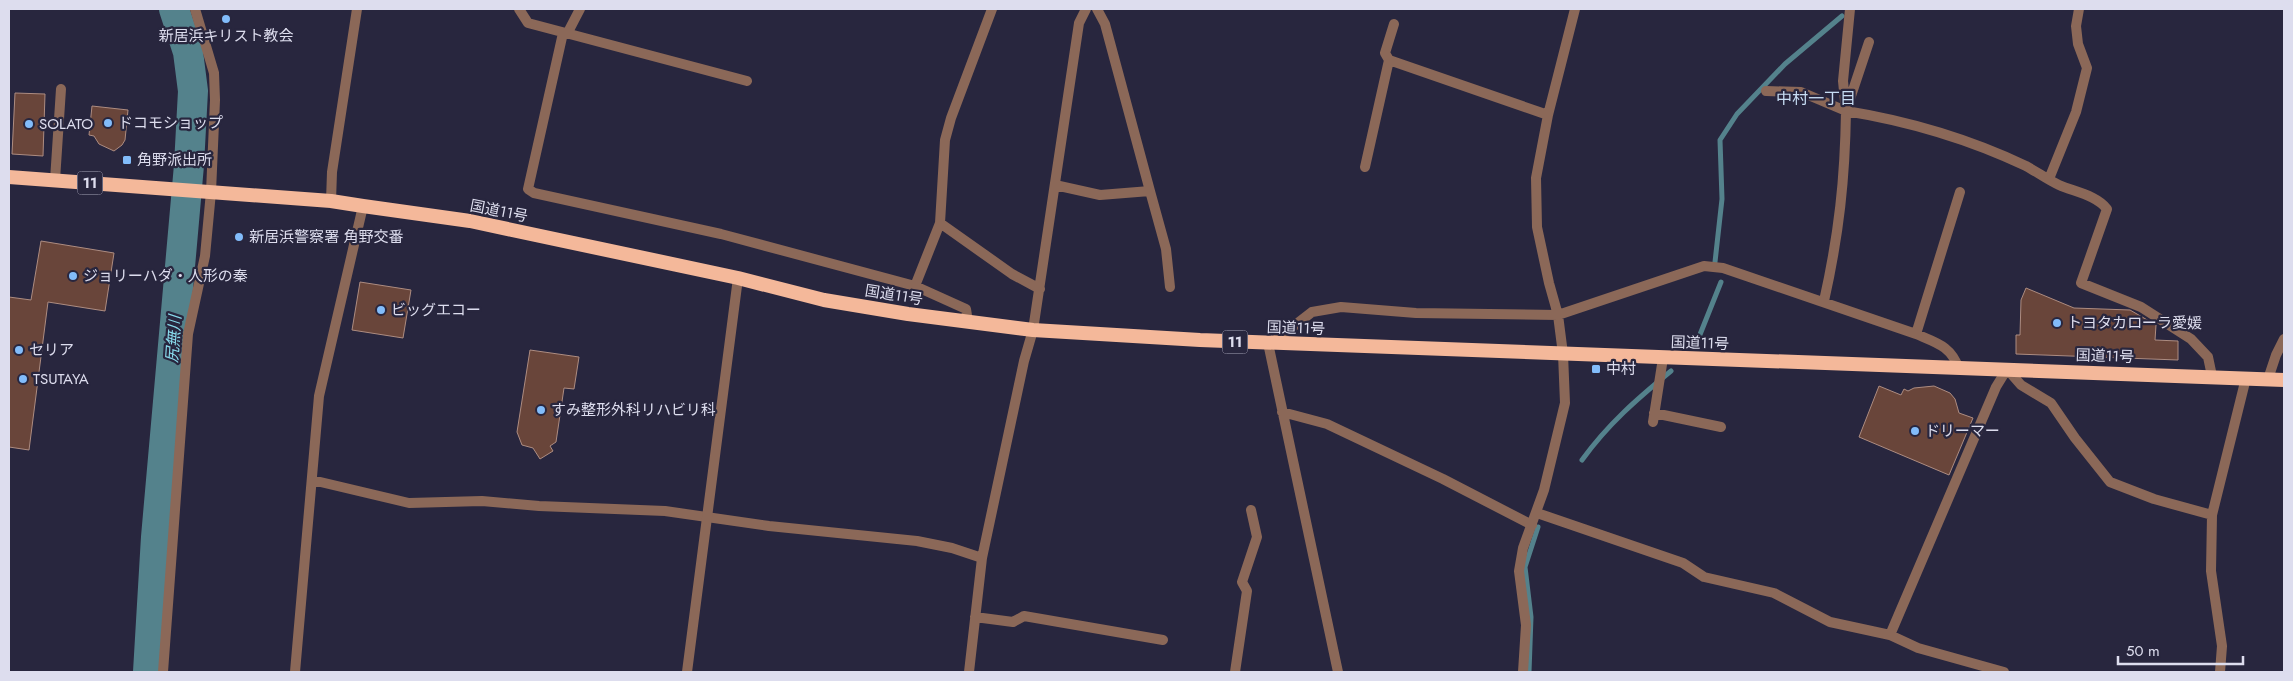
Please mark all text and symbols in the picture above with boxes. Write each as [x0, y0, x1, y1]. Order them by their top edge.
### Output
marker: 新居浜キリスト教会 [220, 13, 232, 25]
place label: 新居浜キリスト教会 [158, 25, 294, 47]
district label: 中村一丁目 [1776, 87, 1856, 110]
place label: ドコモショップ [118, 112, 223, 134]
place label: SOLATO [39, 113, 93, 135]
marker: ドコモショップ [102, 117, 114, 129]
marker: SOLATO [23, 118, 35, 130]
place label: 角野派出所 [137, 149, 212, 171]
marker: 角野派出所 [121, 154, 133, 166]
road number: 11 [78, 172, 102, 194]
street label: 国道11号 [468, 195, 530, 227]
place label: 新居浜警察署 角野交番 [249, 226, 404, 248]
marker: 新居浜警察署 角野交番 [233, 231, 245, 243]
place label: ジョリーハダ・人形の秦 [83, 265, 248, 287]
marker: ジョリーハダ・人形の秦 [67, 270, 79, 282]
street label: 国道11号 [863, 280, 925, 310]
place label: ビッグエコー [391, 299, 481, 321]
marker: ビッグエコー [375, 304, 387, 316]
water label: 尻無川 [160, 312, 187, 364]
place label: トヨタカローラ愛媛 [2067, 312, 2202, 334]
street label: 国道11号 [1266, 316, 1326, 340]
marker: トヨタカローラ愛媛 [2051, 317, 2063, 329]
road number: 11 [1222, 331, 1248, 354]
street label: 国道11号 [1670, 331, 1730, 355]
place label: セリア [29, 339, 74, 361]
marker: セリア [13, 344, 25, 356]
street label: 国道11号 [2075, 344, 2135, 368]
place label: 中村 [1606, 358, 1636, 380]
marker: 中村 [1590, 363, 1602, 375]
place label: TSUTAYA [33, 368, 89, 390]
marker: TSUTAYA [17, 373, 29, 385]
place label: すみ整形外科リハビリ科 [551, 399, 716, 421]
marker: すみ整形外科リハビリ科 [535, 404, 547, 416]
place label: ドリーマー [1925, 420, 2000, 442]
marker: ドリーマー [1909, 425, 1921, 437]
scale bar [2118, 634, 2243, 666]
text: 50 m [2126, 640, 2160, 662]

